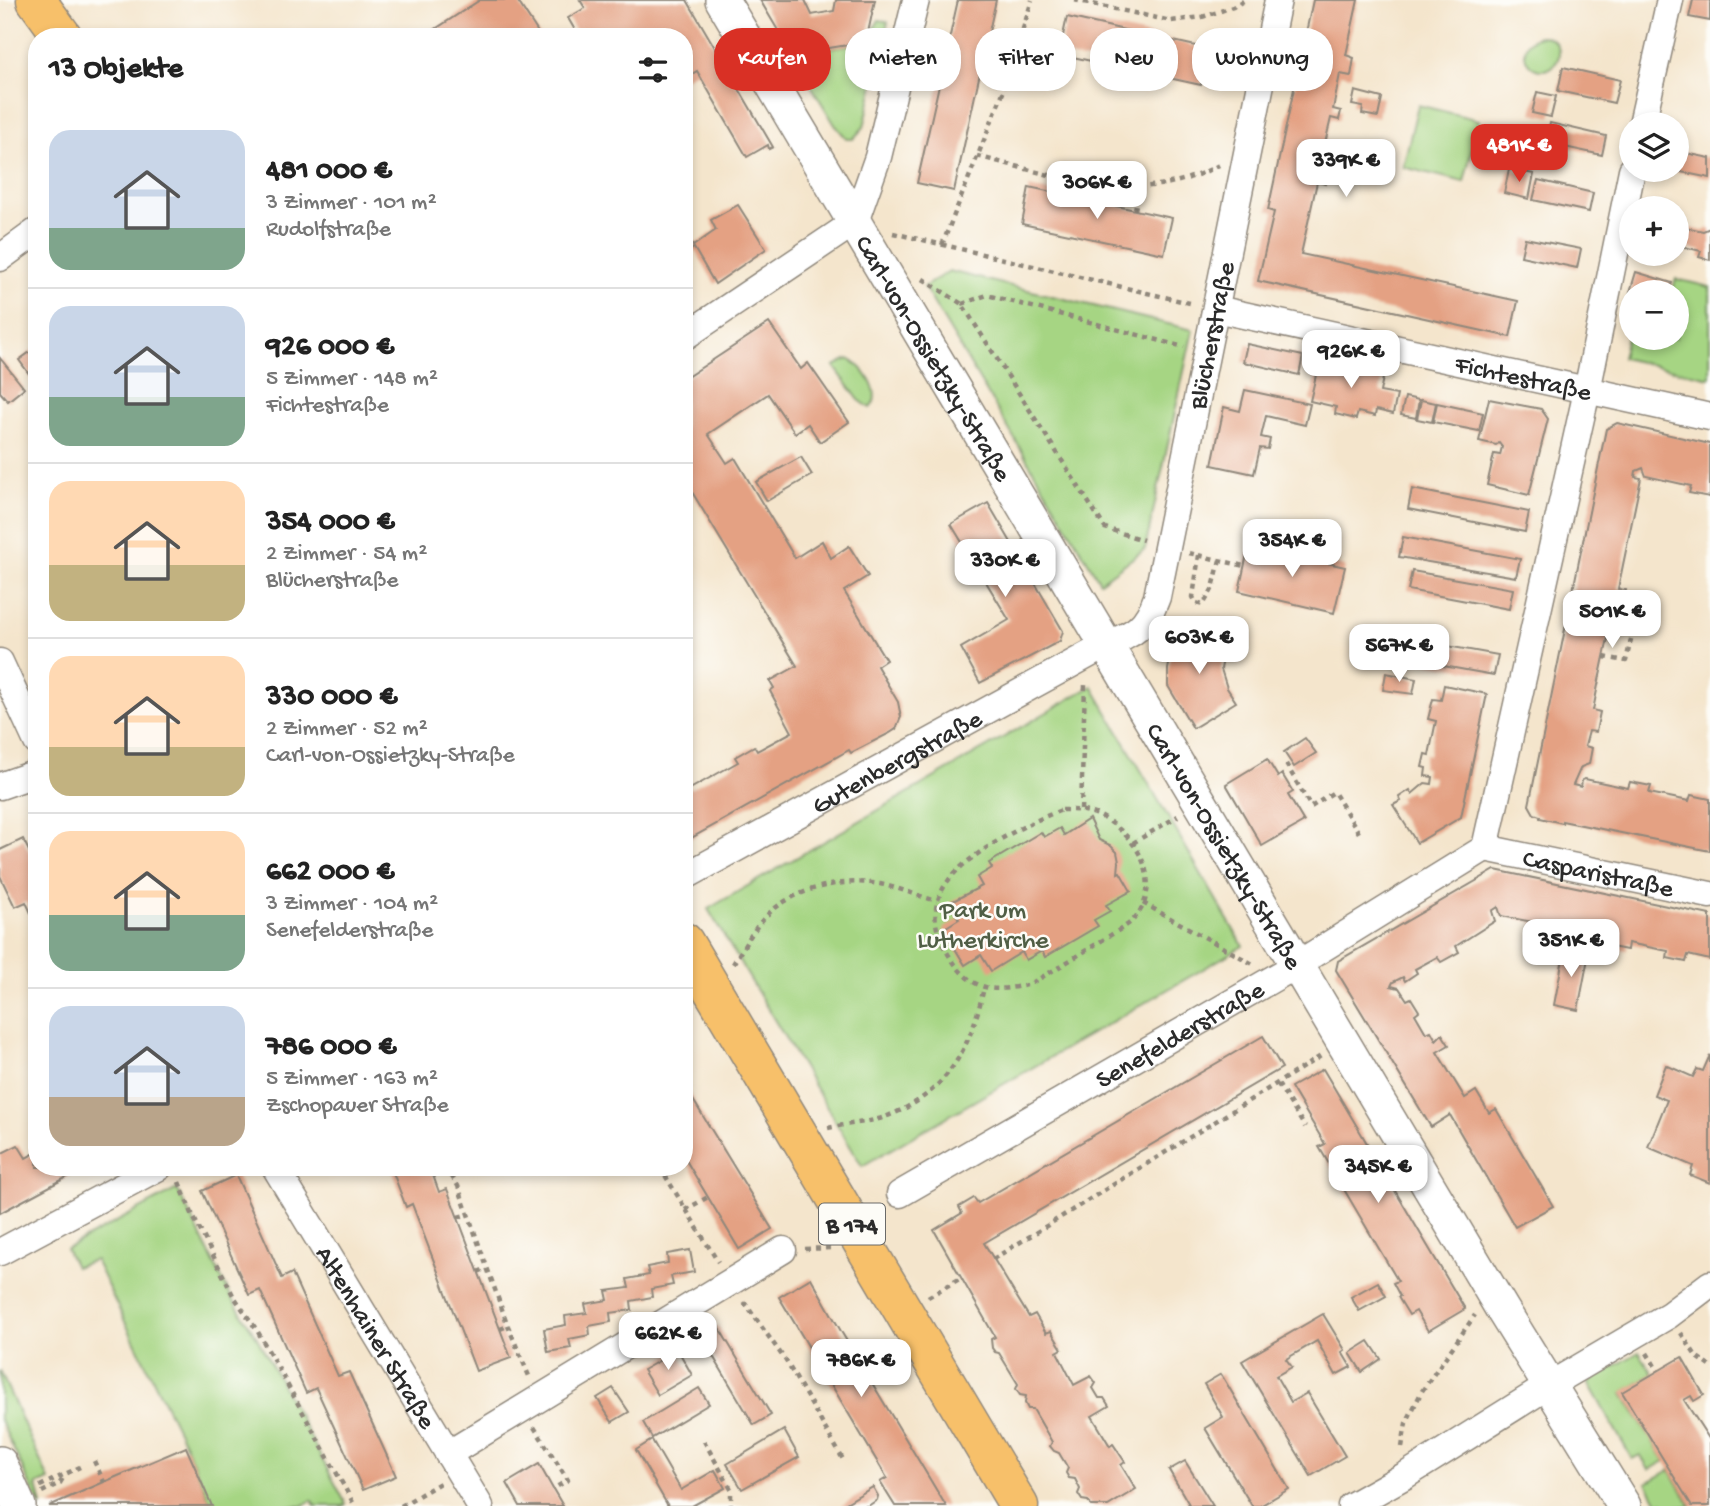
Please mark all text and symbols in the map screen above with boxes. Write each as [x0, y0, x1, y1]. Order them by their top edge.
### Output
chip: Kaufen [714, 28, 831, 91]
chip: Mieten [845, 28, 961, 91]
chip: Filter [975, 28, 1076, 91]
chip: Neu [1090, 28, 1178, 91]
chip: Wohnung [1192, 28, 1333, 91]
icon: filters [634, 51, 672, 89]
text: 13 Objekte [49, 53, 183, 88]
map controls [1619, 112, 1689, 350]
button: layers [1619, 112, 1689, 182]
pin: 481K € [1462, 124, 1576, 184]
text: 481K € [1487, 133, 1551, 160]
pin: 339K € [1289, 140, 1403, 199]
text: 339K € [1312, 148, 1380, 175]
text: 481 000 € [266, 155, 392, 190]
icon: home [105, 158, 189, 242]
pin: 306K € [1040, 162, 1154, 221]
text: 306K € [1063, 170, 1131, 197]
text: 3 Zimmer · 101 m² [266, 190, 437, 217]
button: + [1619, 196, 1689, 266]
text: Rudolfstraße [266, 217, 391, 244]
street label: Carl-von-Ossietzky-Straße [846, 231, 1017, 489]
street label: Blücherstraße [1184, 259, 1245, 414]
button: − [1619, 280, 1689, 350]
pin: 926K € [1294, 330, 1408, 390]
text: 926 000 € [266, 331, 394, 366]
icon: home [105, 334, 189, 418]
text: 926K € [1318, 339, 1384, 366]
street label: Fichtestraße [1451, 350, 1595, 411]
text: 5 Zimmer · 148 m² [266, 366, 438, 393]
text: Fichtestraße [266, 393, 389, 420]
text: 354 000 € [266, 506, 395, 541]
icon: home [105, 509, 189, 593]
pin: 354K € [1235, 520, 1349, 579]
text: 354K € [1259, 528, 1325, 555]
pin: 330K € [948, 540, 1062, 599]
text: 2 Zimmer · 54 m² [266, 541, 427, 568]
text: 330K € [971, 548, 1039, 575]
text: Blücherstraße [266, 568, 398, 595]
pin: 501K € [1555, 590, 1669, 650]
text: 501K € [1579, 599, 1645, 626]
pin: 603K € [1142, 616, 1256, 676]
pin: 567K € [1342, 624, 1456, 684]
text: 603K € [1165, 625, 1233, 652]
text: 567K € [1365, 633, 1433, 660]
text: 330 000 € [266, 681, 397, 716]
icon: home [105, 684, 189, 768]
street label: Gutenbergstraße [808, 705, 989, 824]
text: 2 Zimmer · 52 m² [266, 716, 428, 743]
street label: Carl-von-Ossietzky-Straße [1137, 719, 1307, 977]
text: Carl-von-Ossietzky-Straße [266, 743, 515, 770]
street label: Casparistraße [1519, 845, 1676, 907]
text: 662 000 € [266, 856, 394, 891]
icon: home [105, 859, 189, 943]
text: 3 Zimmer · 104 m² [266, 891, 438, 918]
park label: Park um Lutherkirche [917, 897, 1049, 958]
text: Senefelderstraße [266, 918, 433, 945]
pin: 351K € [1514, 920, 1628, 979]
text: 351K € [1538, 928, 1604, 955]
street label: Senefelderstraße [1091, 976, 1271, 1098]
text: 786 000 € [266, 1031, 396, 1066]
icon: home [105, 1034, 189, 1118]
text: 5 Zimmer · 163 m² [266, 1066, 438, 1093]
text: Zschopauer Straße [266, 1093, 449, 1120]
pin: 345K € [1321, 1146, 1435, 1205]
text: 345K € [1345, 1154, 1411, 1181]
road number: B 174 [819, 1204, 885, 1244]
street label: Altenhainer Straße [306, 1242, 441, 1436]
pin: 662K € [611, 1312, 725, 1372]
text: 662K € [635, 1321, 701, 1348]
pin: 786K € [804, 1340, 918, 1399]
text: 786K € [827, 1348, 895, 1375]

